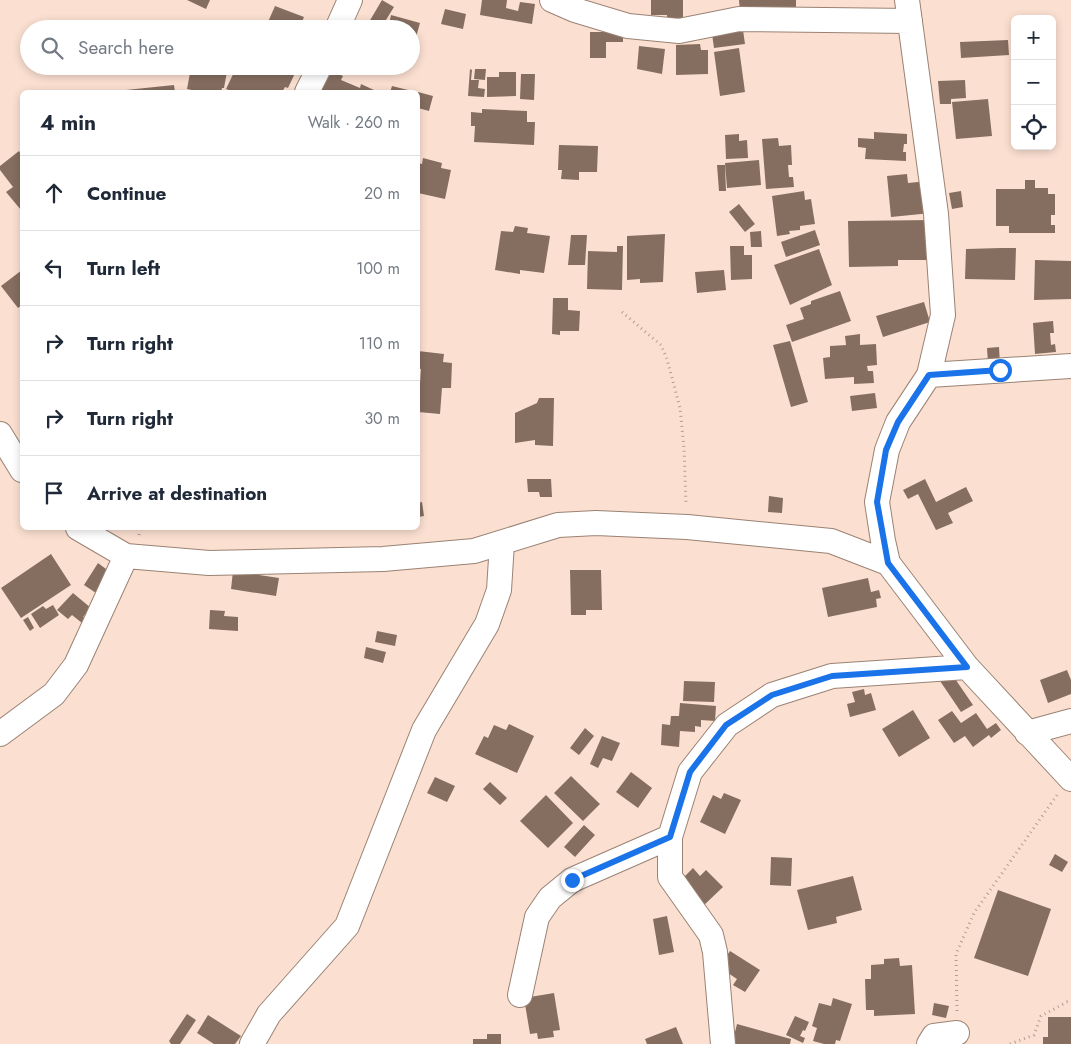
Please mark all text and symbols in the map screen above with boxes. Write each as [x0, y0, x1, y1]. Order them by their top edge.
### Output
map controls [1011, 15, 1056, 150]
button: + [1011, 15, 1056, 60]
search box [20, 20, 420, 75]
icon: search [38, 34, 66, 62]
text: Search here [78, 34, 174, 61]
button: − [1011, 60, 1056, 105]
button: locate [1011, 105, 1056, 150]
text: 4 min [40, 108, 96, 138]
text: Walk · 260 m [308, 111, 400, 134]
icon: ahead [40, 179, 68, 207]
text: Continue [87, 180, 166, 207]
text: 20 m [364, 182, 400, 205]
icon: left [40, 254, 68, 282]
text: Turn left [87, 255, 160, 282]
text: 100 m [356, 257, 400, 280]
icon: right [40, 329, 68, 357]
text: Turn right [87, 330, 173, 357]
text: 110 m [359, 332, 400, 355]
route start [989, 359, 1012, 382]
icon: right [40, 404, 68, 432]
text: Turn right [87, 405, 173, 432]
text: 30 m [364, 407, 400, 430]
icon: arrive [40, 479, 68, 507]
text: Arrive at destination [87, 480, 267, 507]
route end [561, 869, 584, 892]

